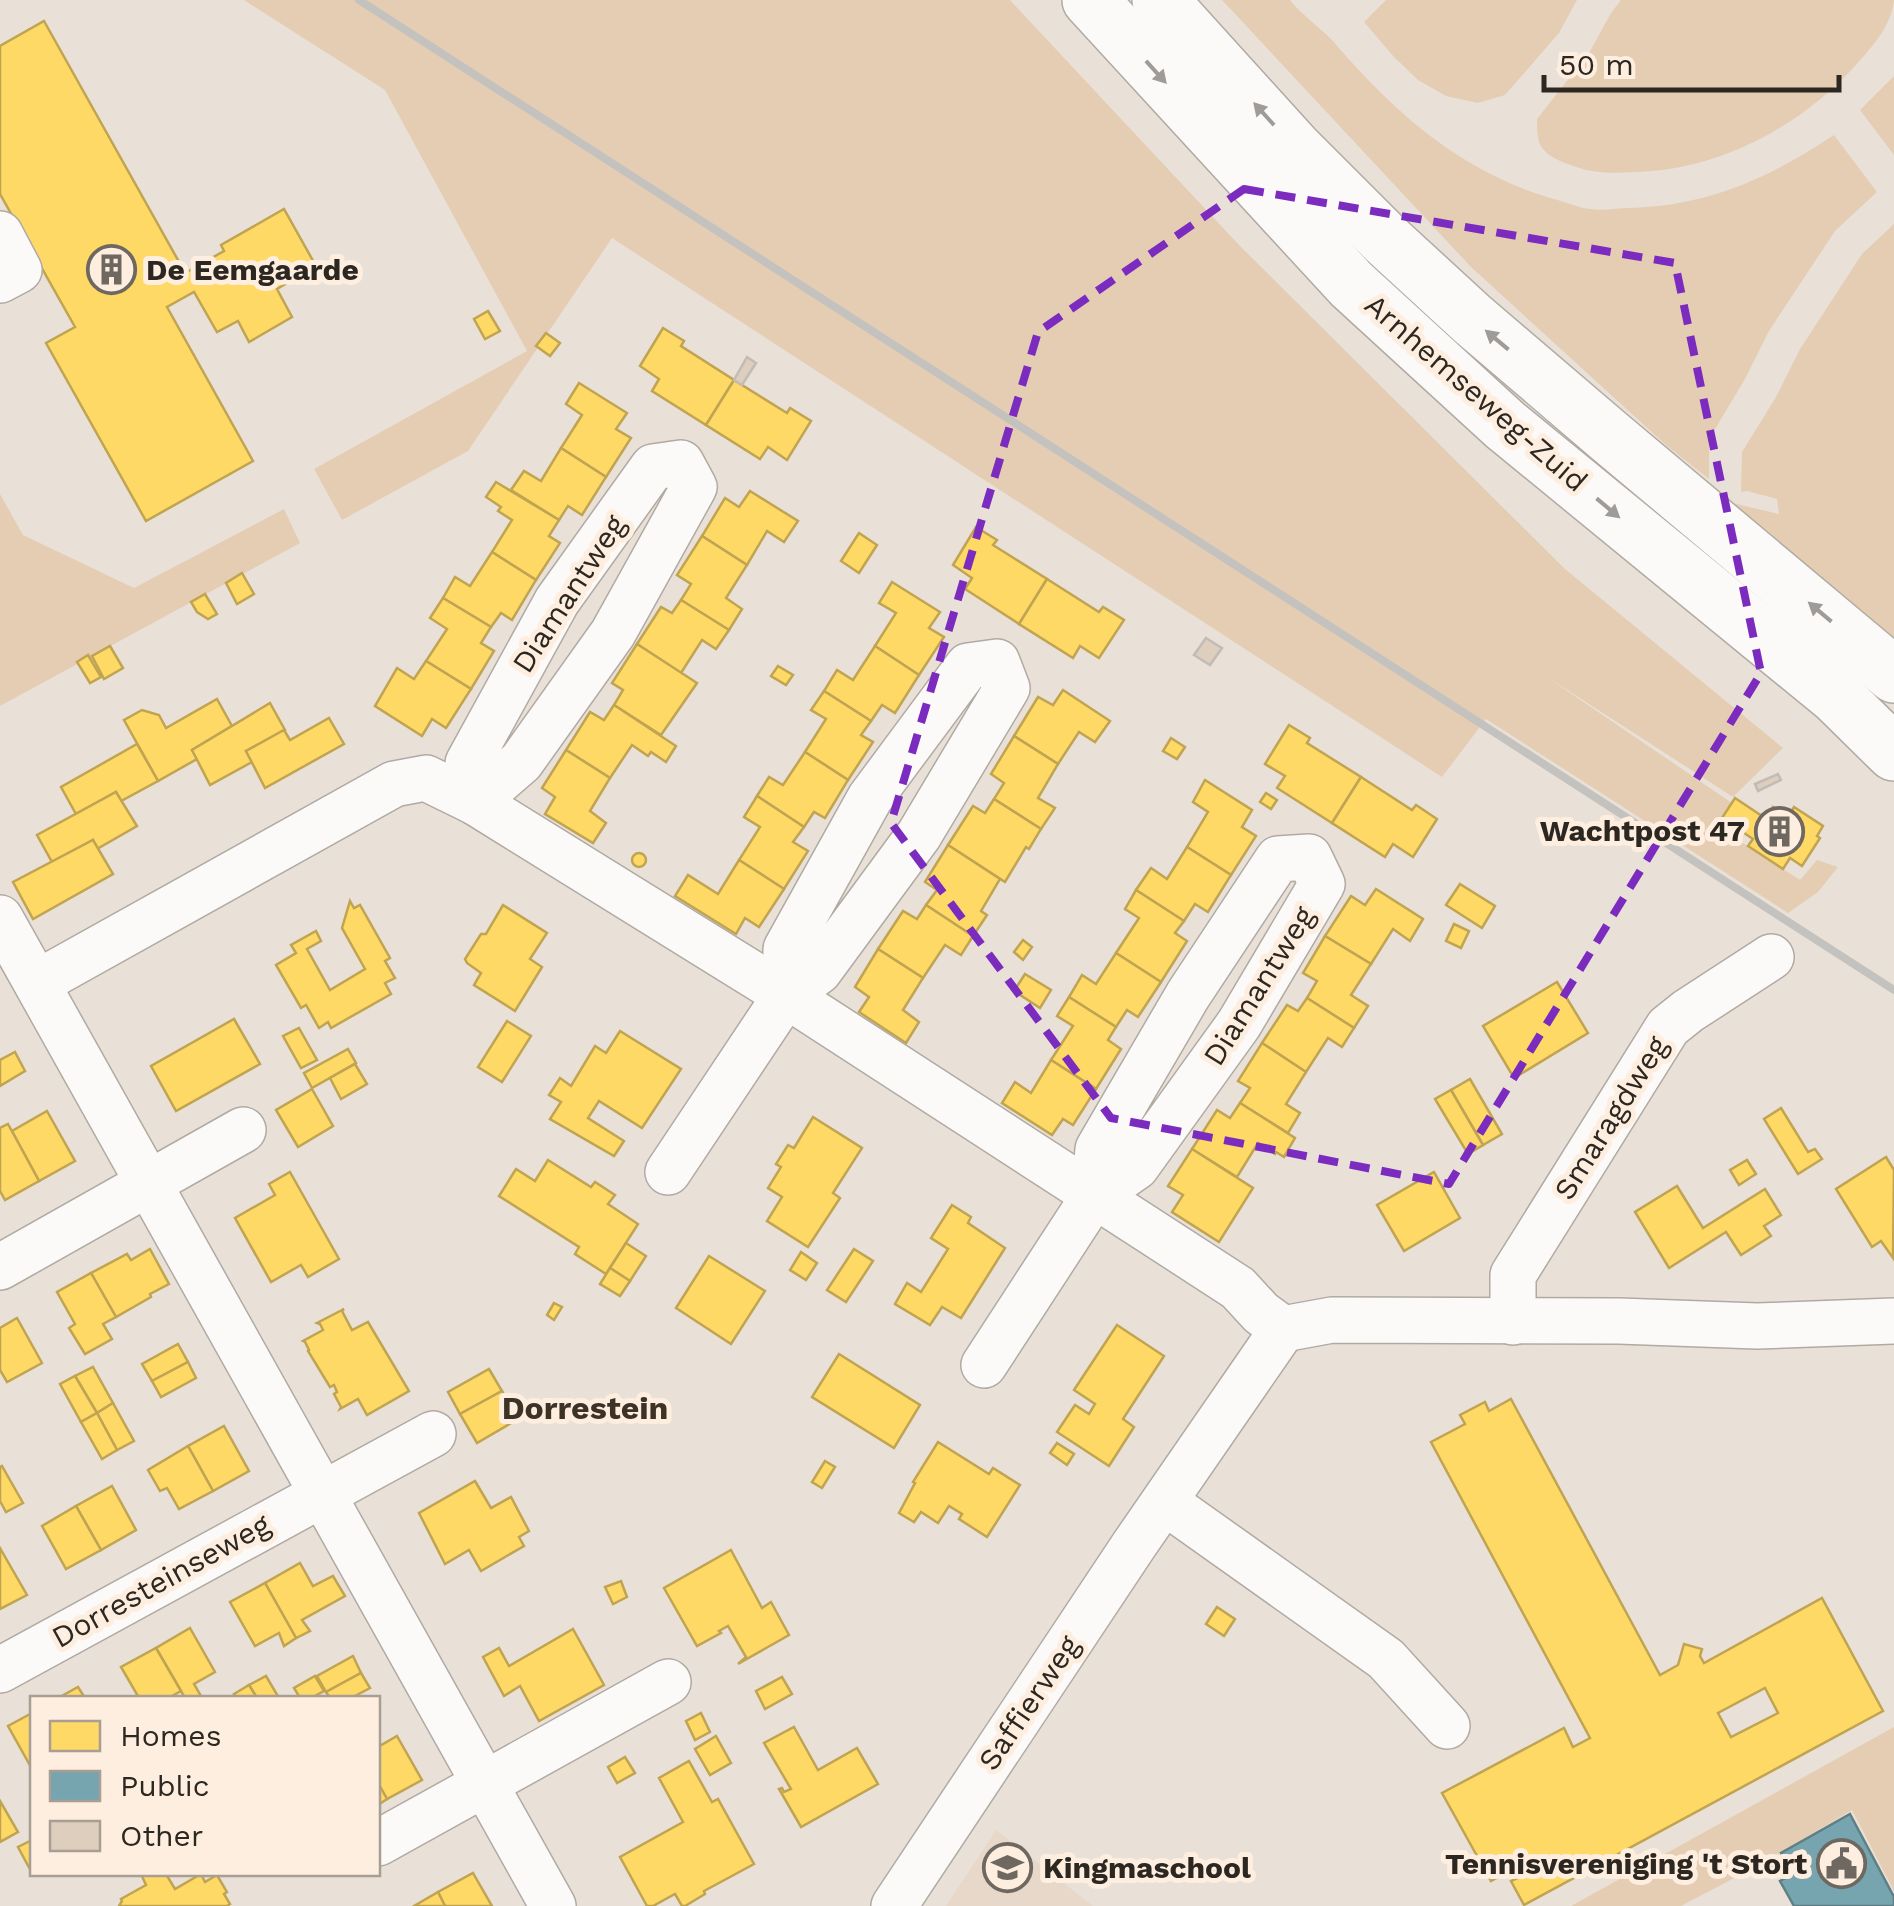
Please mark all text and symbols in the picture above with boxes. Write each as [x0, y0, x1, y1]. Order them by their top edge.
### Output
scale bar [1544, 30, 1839, 92]
text: 50 m [1559, 47, 1634, 82]
one-way arrow [1144, 60, 1167, 84]
one-way arrow [1253, 102, 1276, 126]
building icon: De Eemgaarde [85, 244, 137, 296]
place label: De Eemgaarde [146, 252, 359, 287]
street label: Arnhemseweg-Zuid [1358, 287, 1595, 499]
one-way arrow [1485, 330, 1510, 352]
one-way arrow [1596, 497, 1621, 519]
street label: Diamantweg [505, 508, 633, 679]
one-way arrow [1808, 601, 1833, 623]
building icon: Wachtpost 47 [1754, 805, 1806, 857]
place label: Wachtpost 47 [1540, 813, 1745, 848]
street label: Diamantweg [1196, 900, 1321, 1072]
street label: Smaragdweg [1546, 1030, 1675, 1206]
district label: Dorrestein [502, 1389, 668, 1427]
street label: Dorresteinseweg [46, 1506, 276, 1655]
street label: Saffierweg [971, 1629, 1086, 1777]
legend [30, 1696, 380, 1876]
text: Homes [120, 1718, 222, 1753]
text: Public [120, 1768, 210, 1803]
text: Other [120, 1818, 203, 1853]
public building icon: Tennisvereniging 't Stort [1816, 1838, 1868, 1890]
school or university icon: Kingmaschool [982, 1842, 1034, 1894]
place label: Tennisvereniging 't Stort [1445, 1846, 1807, 1881]
place label: Kingmaschool [1043, 1850, 1251, 1885]

